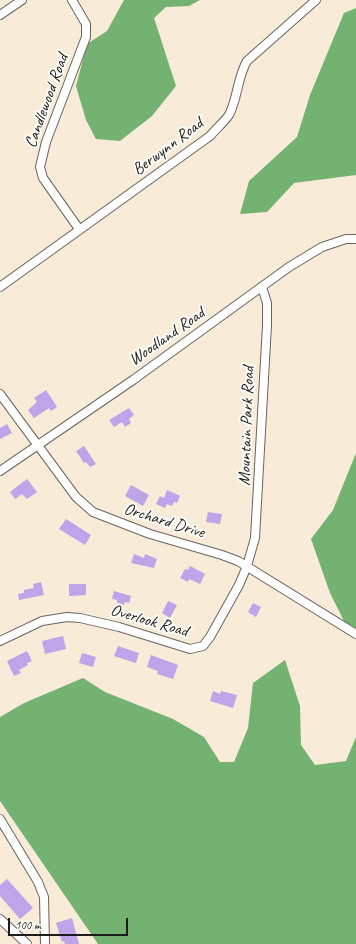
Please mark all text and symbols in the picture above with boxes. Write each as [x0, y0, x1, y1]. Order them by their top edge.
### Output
street label: Candlewood Road [21, 51, 73, 151]
street label: Berwynn Road [129, 114, 207, 180]
street label: Woodland Road [125, 304, 209, 370]
street label: Mountain Park Road [235, 366, 259, 486]
street label: Orchard Drive [121, 499, 207, 543]
street label: Overlook Road [108, 600, 190, 642]
scale bar [10, 910, 130, 936]
text: 100 m [15, 917, 41, 933]

